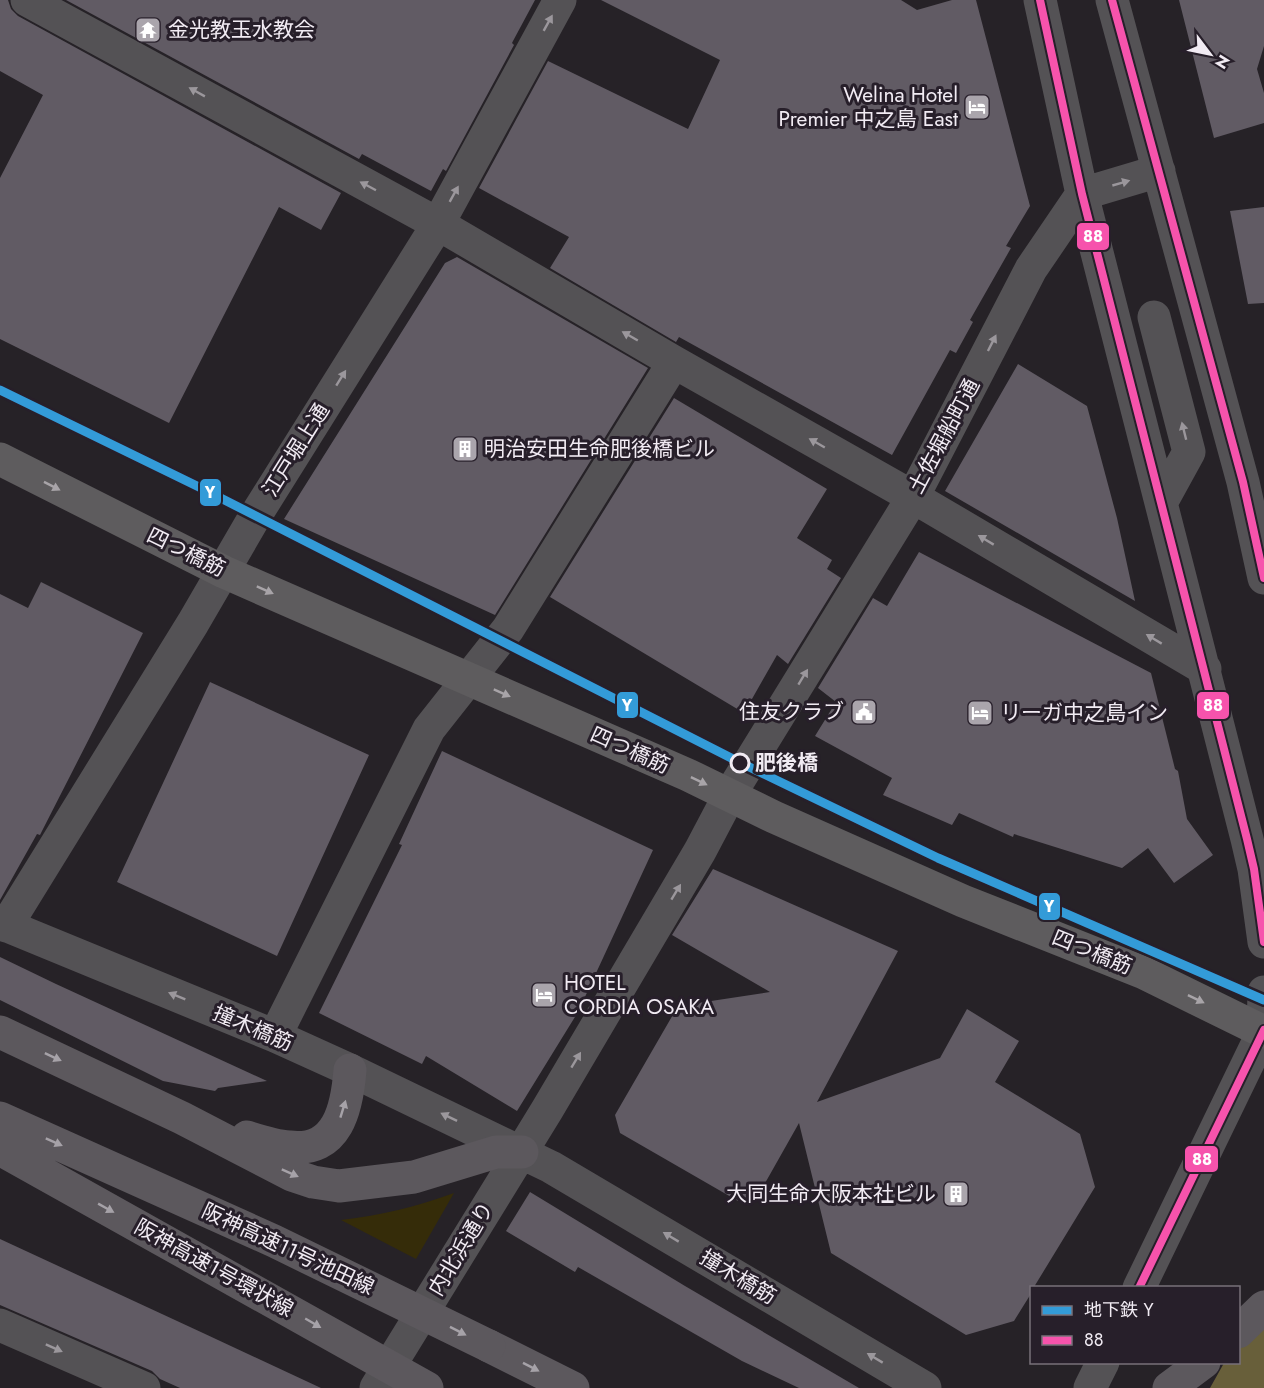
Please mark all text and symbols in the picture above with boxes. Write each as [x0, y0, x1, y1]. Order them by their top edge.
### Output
one-way arrow [543, 14, 553, 31]
temple icon: 金光教玉水教会 [133, 15, 163, 45]
place label: 金光教玉水教会 [168, 15, 315, 45]
north arrow [1180, 24, 1240, 84]
text: N [1209, 50, 1235, 73]
place label: Welina Hotel Premier 中之島 East [779, 80, 958, 134]
one-way arrow [188, 87, 205, 97]
hotel icon: Welina Hotel Premier 中之島 East [962, 92, 992, 122]
one-way arrow [1112, 178, 1130, 187]
one-way arrow [359, 181, 376, 191]
one-way arrow [449, 185, 459, 202]
line badge: 88 [1076, 222, 1110, 251]
text: 88 [1083, 225, 1103, 248]
one-way arrow [621, 331, 638, 341]
one-way arrow [988, 335, 997, 352]
one-way arrow [336, 370, 347, 386]
street label: 土佐堀船町通 [901, 373, 987, 499]
street label: 江戸堀上通 [255, 398, 337, 502]
one-way arrow [1178, 422, 1188, 440]
building icon: 明治安田生命肥後橋ビル [450, 434, 480, 464]
place label: 明治安田生命肥後橋ビル [484, 434, 715, 464]
one-way arrow [808, 438, 825, 448]
line badge: Y [199, 478, 222, 507]
one-way arrow [44, 481, 61, 490]
text: Y [204, 481, 216, 504]
street label: 四つ橋筋 [142, 520, 230, 584]
one-way arrow [978, 535, 994, 546]
one-way arrow [257, 585, 274, 594]
one-way arrow [1146, 634, 1162, 645]
one-way arrow [797, 669, 808, 685]
one-way arrow [493, 688, 511, 698]
line badge: Y [616, 691, 639, 719]
line badge: 88 [1196, 691, 1230, 720]
text: Y [621, 694, 633, 717]
text: 88 [1203, 694, 1223, 717]
place label: 住友クラブ [739, 697, 844, 727]
public building icon: 住友クラブ [849, 697, 879, 727]
hotel icon: リーガ中之島イン [965, 698, 995, 728]
place label: リーガ中之島イン [1000, 698, 1168, 728]
street label: 四つ橋筋 [586, 719, 674, 781]
place label: 肥後橋 [755, 748, 818, 778]
marker: 肥後橋 [730, 753, 750, 773]
one-way arrow [691, 776, 708, 786]
one-way arrow [670, 884, 681, 900]
line badge: Y [1038, 892, 1061, 921]
text: Y [1043, 895, 1055, 918]
street label: 四つ橋筋 [1047, 922, 1137, 982]
place label: HOTEL CORDIA OSAKA [564, 968, 714, 1022]
hotel icon: HOTEL CORDIA OSAKA [529, 980, 559, 1010]
one-way arrow [167, 991, 185, 1001]
one-way arrow [1188, 994, 1205, 1003]
street label: 撞木橋筋 [208, 998, 298, 1058]
one-way arrow [571, 1052, 582, 1068]
one-way arrow [44, 1053, 61, 1062]
one-way arrow [339, 1100, 349, 1118]
one-way arrow [440, 1112, 457, 1121]
one-way arrow [45, 1137, 62, 1146]
line badge: 88 [1184, 1145, 1219, 1173]
text: 88 [1192, 1148, 1212, 1171]
one-way arrow [281, 1168, 299, 1178]
place label: 大同生命大阪本社ビル [726, 1179, 936, 1209]
building icon: 大同生命大阪本社ビル [941, 1179, 971, 1209]
street label: 阪神高速11号池田線 [197, 1196, 379, 1302]
street label: 内北浜通り [421, 1196, 501, 1302]
one-way arrow [98, 1203, 115, 1213]
street label: 阪神高速1号環状線 [129, 1212, 299, 1324]
one-way arrow [663, 1232, 679, 1243]
street label: 撞木橋筋 [694, 1243, 782, 1311]
legend [1030, 1286, 1240, 1364]
text: 地下鉄 Y [1084, 1297, 1154, 1323]
one-way arrow [305, 1318, 321, 1329]
one-way arrow [450, 1326, 467, 1336]
text: 88 [1084, 1327, 1104, 1353]
one-way arrow [45, 1344, 62, 1353]
one-way arrow [866, 1353, 883, 1363]
one-way arrow [522, 1363, 539, 1372]

